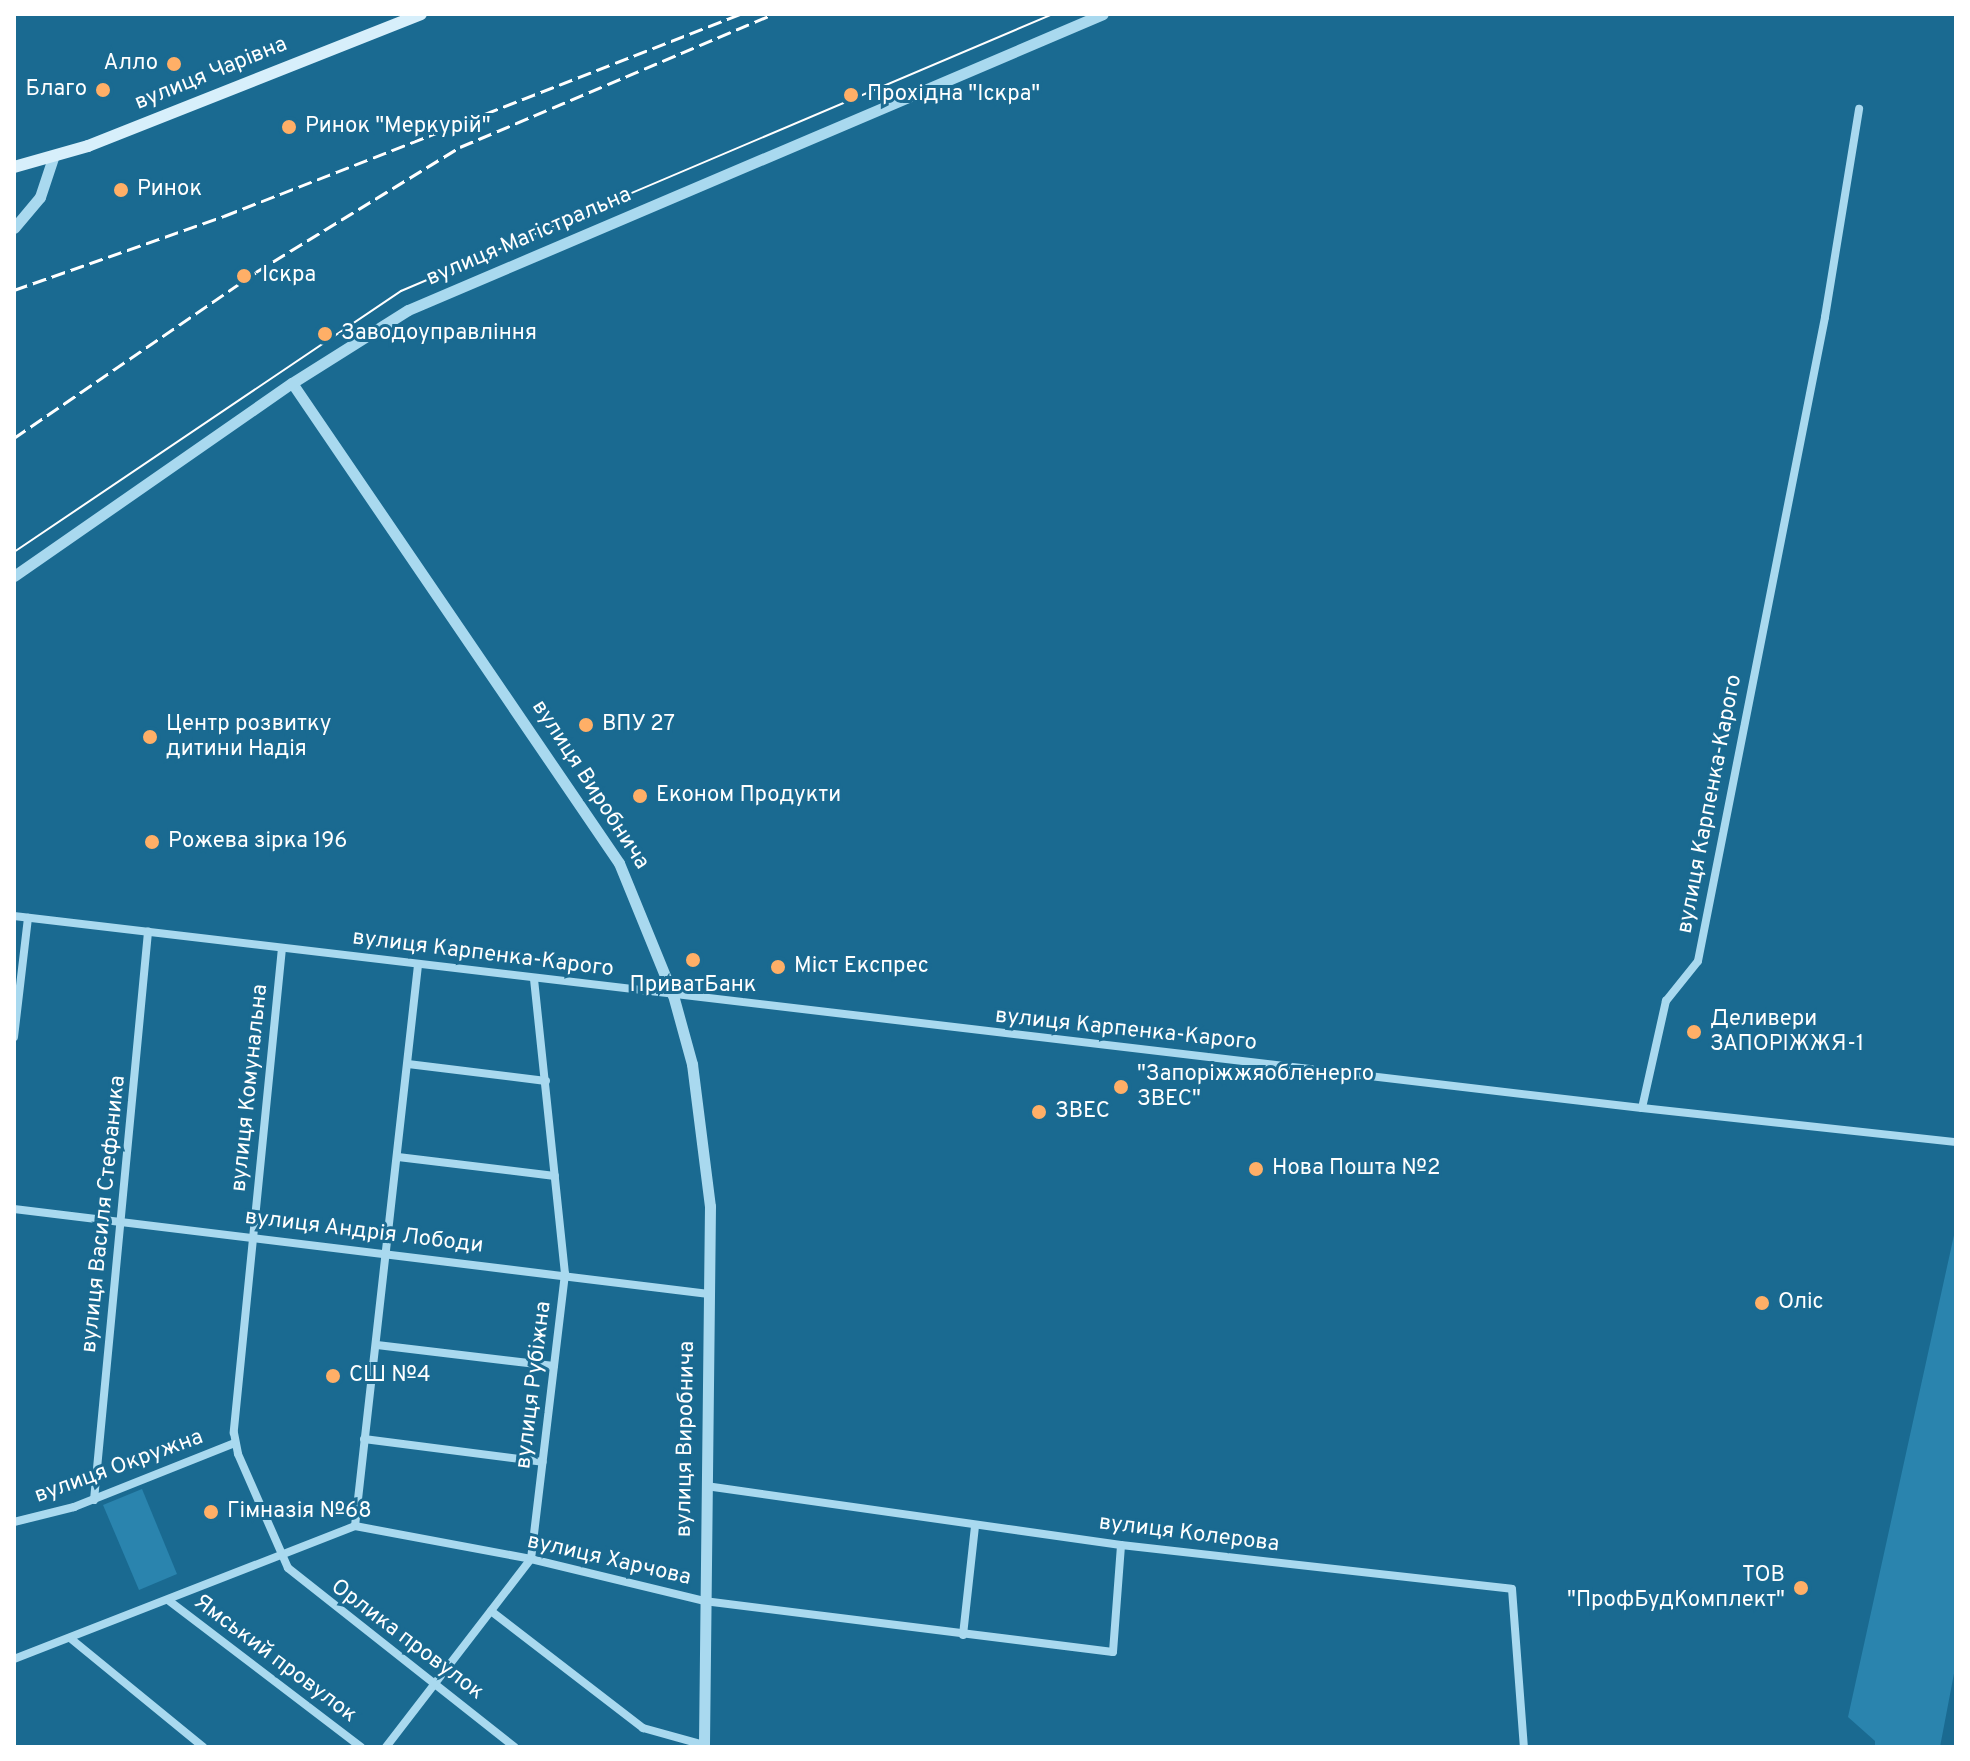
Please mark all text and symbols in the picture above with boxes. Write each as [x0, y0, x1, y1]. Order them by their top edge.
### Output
street label: вулиця Чарівна [131, 31, 291, 117]
place label: Алло [104, 51, 158, 77]
marker: Алло [165, 55, 183, 73]
place label: Благо [25, 77, 87, 103]
marker: Благо [94, 81, 112, 99]
place label: Прохідна "Іскра" [867, 82, 1040, 108]
marker: Прохідна "Іскра" [842, 86, 860, 104]
place label: Ринок "Меркурій" [305, 114, 490, 140]
marker: Ринок "Меркурій" [280, 118, 298, 136]
place label: Ринок [137, 177, 202, 203]
marker: Ринок [112, 181, 130, 199]
street label: вулиця Магістральна [422, 182, 636, 292]
place label: Іскра [262, 263, 316, 289]
marker: Іскра [233, 265, 255, 287]
place label: Заводоуправління [341, 321, 537, 347]
marker: Заводоуправління [316, 325, 334, 343]
street label: вулиця Карпенка-Карого [1672, 672, 1748, 936]
street label: вулиця Виробнича [525, 696, 655, 874]
place label: Центр розвитку дитини Надія [166, 711, 331, 762]
place label: ВПУ 27 [602, 712, 676, 738]
marker: ВПУ 27 [577, 716, 595, 734]
marker: Центр розвитку дитини Надія [141, 728, 159, 746]
place label: Економ Продукти [656, 783, 841, 809]
marker: Економ Продукти [631, 787, 649, 805]
place label: Рожева зірка 196 [168, 829, 347, 855]
marker: Рожева зірка 196 [143, 833, 161, 851]
street label: вулиця Карпенка-Карого [351, 925, 615, 983]
marker: ПриватБанк [684, 951, 702, 969]
place label: Мiст Експрес [794, 954, 929, 980]
marker: Мiст Експрес [769, 958, 787, 976]
place label: ПриватБанк [630, 973, 756, 999]
street label: вулиця Комунальна [226, 983, 274, 1193]
street label: вулиця Карпенка-Карого [994, 1003, 1258, 1057]
place label: Деливери ЗАПОРІЖЖЯ-1 [1710, 1006, 1864, 1058]
marker: Деливери ЗАПОРІЖЖЯ-1 [1685, 1023, 1703, 1041]
place label: "Запоріжжяобленерго ЗВЕС" [1137, 1061, 1374, 1112]
street label: вулиця Василя Стефаника [76, 1074, 132, 1354]
marker: "Запоріжжяобленерго ЗВЕС" [1112, 1078, 1130, 1096]
place label: ЗВЕС [1055, 1099, 1110, 1125]
marker: ЗВЕС [1030, 1103, 1048, 1121]
place label: Нова Пошта №2 [1272, 1156, 1440, 1182]
marker: Нова Пошта №2 [1247, 1160, 1265, 1178]
street label: вулиця Андрія Лободи [243, 1204, 485, 1260]
place label: Оліс [1778, 1290, 1824, 1316]
marker: Оліс [1753, 1294, 1771, 1312]
street label: вулиця Рубіжна [511, 1300, 557, 1470]
street label: вулиця Виробнича [671, 1341, 701, 1537]
place label: СШ №4 [349, 1363, 431, 1389]
marker: СШ №4 [324, 1367, 342, 1385]
street label: вулиця Окружна [31, 1424, 207, 1510]
place label: Гімназія №68 [227, 1499, 372, 1525]
marker: Гімназія №68 [202, 1503, 220, 1521]
street label: вулиця Колерова [1097, 1510, 1281, 1558]
street label: вулиця Харчова [524, 1528, 694, 1592]
place label: ТОВ "ПрофБудКомплект" [1567, 1562, 1785, 1614]
street label: Орлика провулок [325, 1574, 489, 1706]
marker: ТОВ "ПрофБудКомплект" [1792, 1579, 1810, 1597]
street label: Ямський провулок [188, 1589, 362, 1729]

